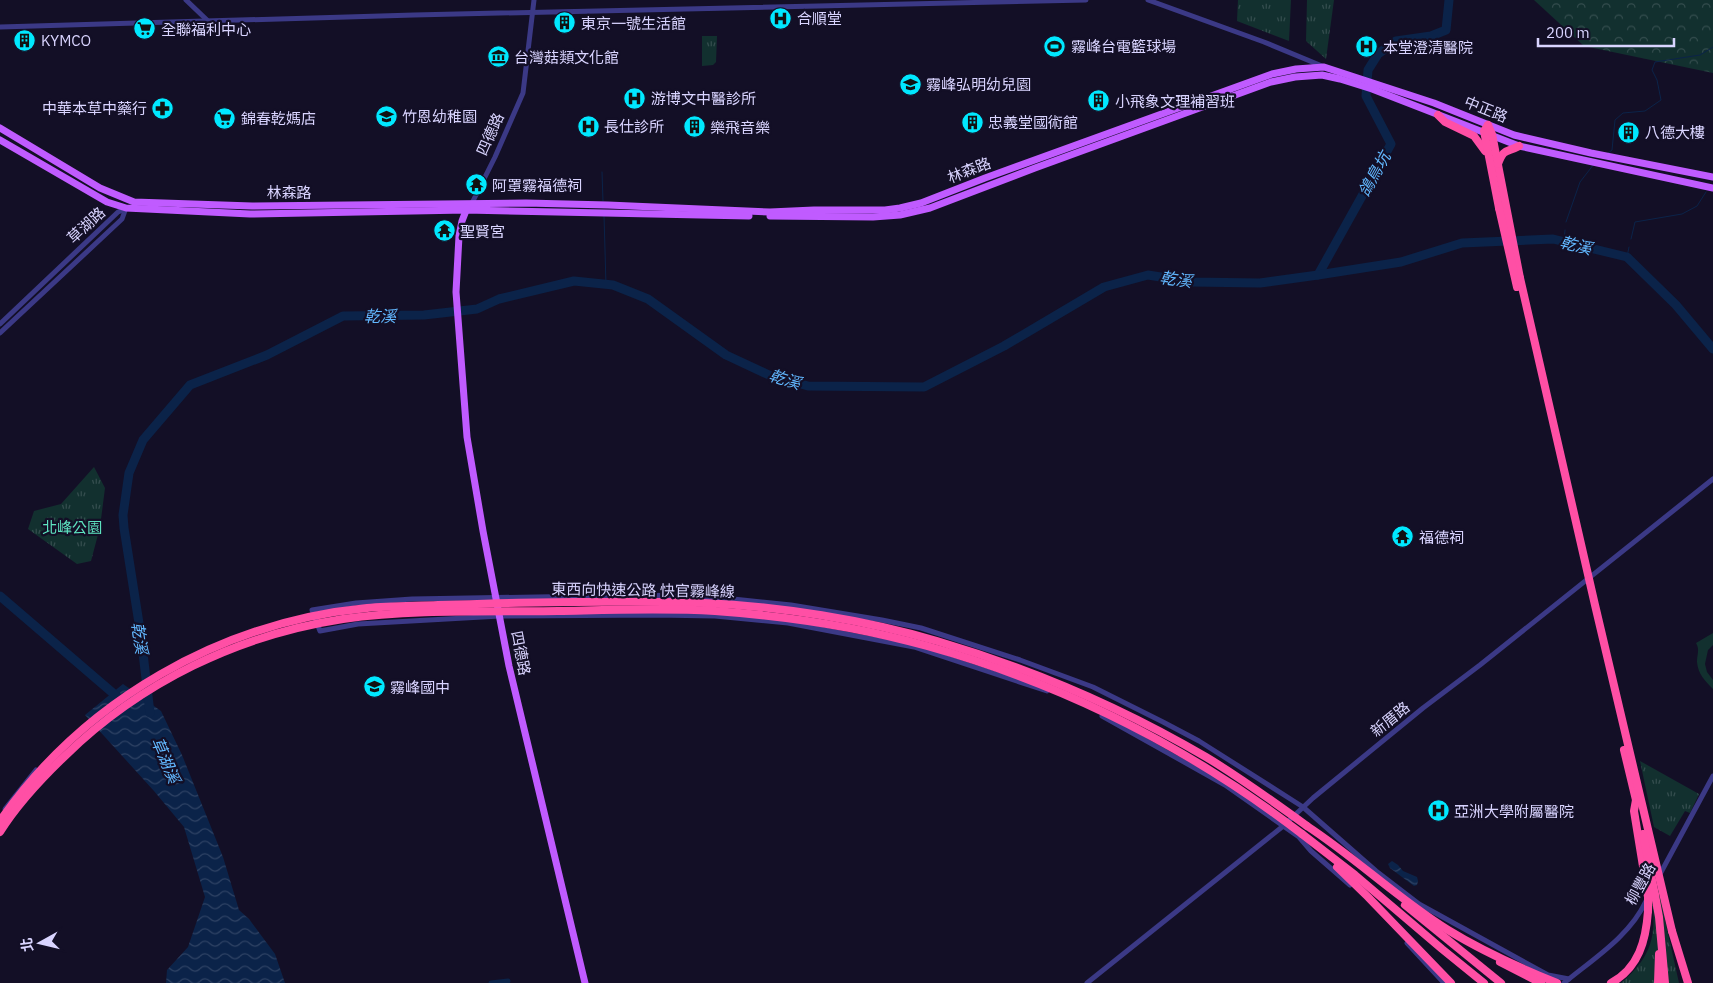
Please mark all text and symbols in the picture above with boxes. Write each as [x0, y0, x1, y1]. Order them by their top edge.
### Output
hospital icon: 合順堂 [769, 6, 793, 30]
place label: 合順堂 [797, 9, 842, 28]
building icon: 東京一號生活館 [553, 11, 577, 35]
place label: 東京一號生活館 [581, 14, 686, 33]
scale bar [1538, 15, 1674, 47]
supermarket icon: 全聯福利中心 [133, 17, 157, 41]
place label: 全聯福利中心 [161, 20, 251, 39]
text: 200 m [1546, 23, 1590, 42]
building icon: KYMCO [13, 28, 37, 52]
place label: KYMCO [41, 31, 91, 50]
sports icon: 霧峰台電籃球場 [1043, 34, 1067, 58]
hospital icon: 本堂澄清醫院 [1355, 35, 1379, 59]
place label: 霧峰台電籃球場 [1071, 37, 1176, 56]
place label: 本堂澄清醫院 [1383, 38, 1473, 57]
museum icon: 台灣菇類文化館 [486, 45, 510, 69]
place label: 台灣菇類文化館 [514, 48, 619, 67]
school or university icon: 霧峰弘明幼兒園 [898, 72, 922, 96]
place label: 霧峰弘明幼兒園 [926, 75, 1031, 94]
hospital icon: 游博文中醫診所 [623, 86, 647, 110]
place label: 游博文中醫診所 [651, 89, 756, 108]
building icon: 小飛象文理補習班 [1087, 89, 1111, 113]
place label: 小飛象文理補習班 [1115, 92, 1235, 111]
street label: 中正路 [1462, 92, 1510, 126]
pharmacy icon: 中華本草中藥行 [151, 96, 175, 120]
place label: 中華本草中藥行 [42, 99, 147, 118]
school or university icon: 竹恩幼稚園 [374, 104, 398, 128]
supermarket icon: 錦春乾媽店 [213, 106, 237, 130]
place label: 竹恩幼稚園 [402, 107, 477, 126]
place label: 錦春乾媽店 [241, 109, 316, 128]
street label: 四德路 [472, 110, 508, 158]
building icon: 忠義堂國術館 [960, 110, 984, 134]
place label: 忠義堂國術館 [988, 113, 1078, 132]
hospital icon: 長仕診所 [576, 114, 600, 138]
building icon: 樂飛音樂 [682, 115, 706, 139]
place label: 長仕診所 [604, 117, 664, 136]
place label: 樂飛音樂 [710, 118, 770, 137]
building icon: 八德大樓 [1617, 120, 1641, 144]
place label: 八德大樓 [1645, 123, 1705, 142]
water label: 鴿鳥坑 [1354, 146, 1395, 200]
street label: 林森路 [945, 153, 993, 187]
temple icon: 阿罩霧福德祠 [464, 173, 488, 197]
place label: 阿罩霧福德祠 [492, 176, 582, 195]
street label: 林森路 [266, 183, 312, 202]
street label: 草湖路 [63, 203, 109, 247]
temple icon: 聖賢宮 [432, 219, 456, 243]
place label: 聖賢宮 [460, 222, 505, 241]
water label: 乾溪 [1558, 231, 1596, 259]
water label: 乾溪 [1159, 267, 1195, 291]
water label: 乾溪 [364, 306, 398, 326]
water label: 乾溪 [767, 365, 805, 394]
park label: 北峰公園 [42, 518, 102, 537]
temple icon: 福德祠 [1391, 525, 1415, 549]
place label: 福德祠 [1419, 528, 1464, 547]
street label: 東西向快速公路 快官霧峰線 [551, 579, 735, 601]
water label: 乾溪 [128, 621, 152, 657]
street label: 四德路 [507, 629, 535, 677]
school or university icon: 霧峰國中 [362, 675, 386, 699]
place label: 霧峰國中 [390, 678, 450, 697]
street label: 新厝路 [1367, 697, 1413, 741]
water label: 草湖溪 [147, 734, 185, 788]
hospital icon: 亞洲大學附屬醫院 [1426, 799, 1450, 823]
place label: 亞洲大學附屬醫院 [1454, 802, 1574, 821]
street label: 柳豐路 [1621, 860, 1659, 908]
north arrow [15, 918, 65, 968]
text: 北 [17, 937, 37, 953]

